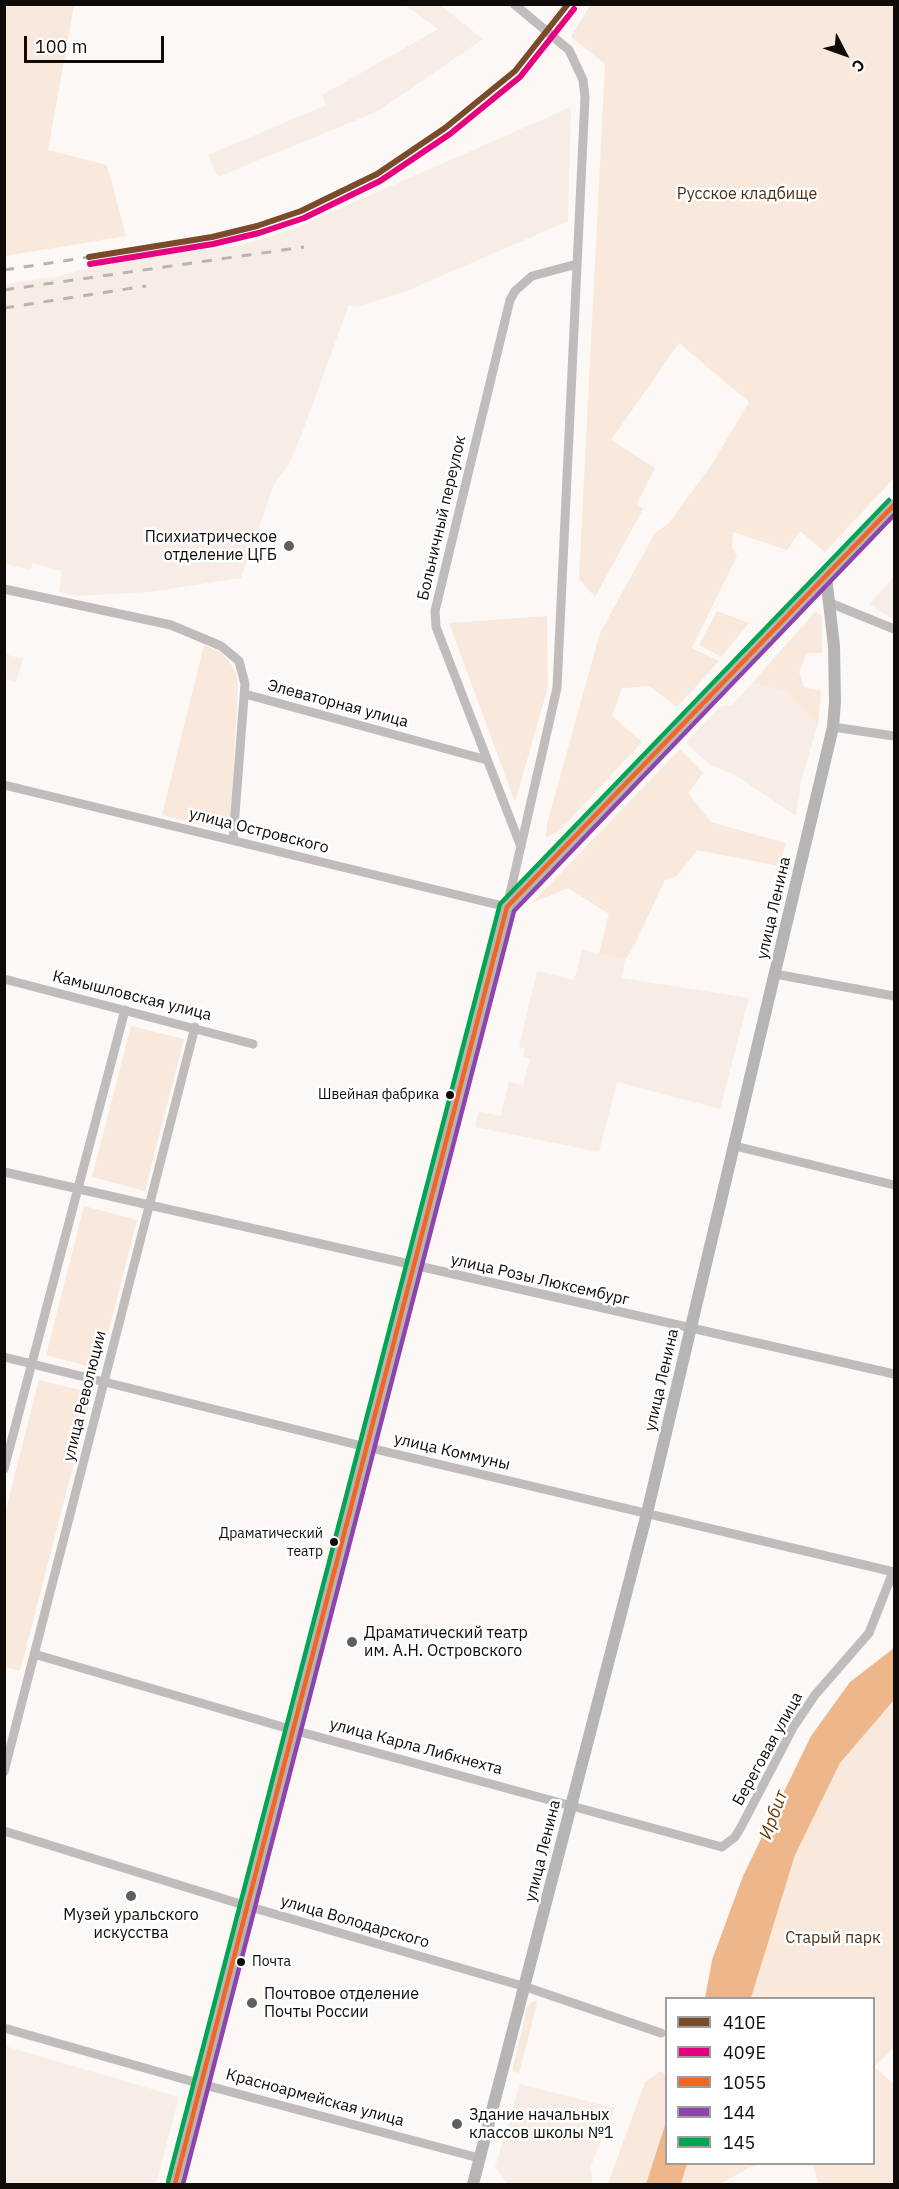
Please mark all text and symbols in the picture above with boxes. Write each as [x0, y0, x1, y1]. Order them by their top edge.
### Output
scale bar [27, 24, 166, 62]
north arrow [815, 24, 875, 84]
text: 100 m [35, 35, 87, 58]
text: С [848, 55, 870, 76]
park label: Русское кладбище [677, 184, 817, 204]
street label: Больничный переулок [414, 434, 470, 602]
place label: Психиатрическое отделение ЦГБ [145, 527, 277, 565]
marker: Психиатрическое отделение ЦГБ [282, 539, 296, 553]
street label: Элеваторная улица [265, 676, 411, 732]
street label: улица Островского [187, 804, 331, 858]
street label: улица Ленина [753, 855, 795, 961]
street label: Камышловская улица [50, 967, 214, 1025]
place label: Швейная фабрика [318, 1087, 439, 1103]
marker: Швейная фабрика [444, 1089, 456, 1101]
street label: улица Розы Люксембург [449, 1250, 631, 1310]
street label: улица Ленина [641, 1327, 683, 1433]
street label: улица Революции [59, 1329, 111, 1463]
street label: улица Коммуны [392, 1429, 512, 1475]
place label: Драматический театр [219, 1526, 323, 1558]
marker: Драматический театр [328, 1536, 340, 1548]
place label: Драматический театр им. А.Н. Островского [364, 1623, 528, 1661]
marker: Драматический театр им. А.Н. Островского [345, 1635, 359, 1649]
street label: Береговая улица [729, 1689, 807, 1809]
street label: улица Карла Либкнехта [328, 1715, 504, 1779]
water label: Ирбит [755, 1788, 793, 1842]
street label: улица Ленина [521, 1798, 565, 1904]
marker: Музей уральского искусства [124, 1889, 138, 1903]
street label: улица Володарского [278, 1892, 432, 1952]
place label: Музей уральского искусства [63, 1905, 199, 1943]
park label: Старый парк [785, 1928, 881, 1948]
place label: Почта [252, 1954, 291, 1970]
marker: Почта [235, 1956, 247, 1968]
place label: Почтовое отделение Почты России [264, 1984, 419, 2022]
marker: Почтовое отделение Почты России [245, 1996, 259, 2010]
legend [665, 1997, 875, 2165]
text: 410E [723, 2011, 766, 2034]
text: 409E [723, 2041, 766, 2064]
street label: Красноармейская улица [224, 2065, 406, 2131]
text: 1055 [723, 2071, 766, 2094]
text: 144 [723, 2101, 755, 2124]
place label: Здание начальных классов школы №1 [469, 2105, 614, 2143]
marker: Здание начальных классов школы №1 [450, 2117, 464, 2131]
text: 145 [723, 2131, 755, 2154]

